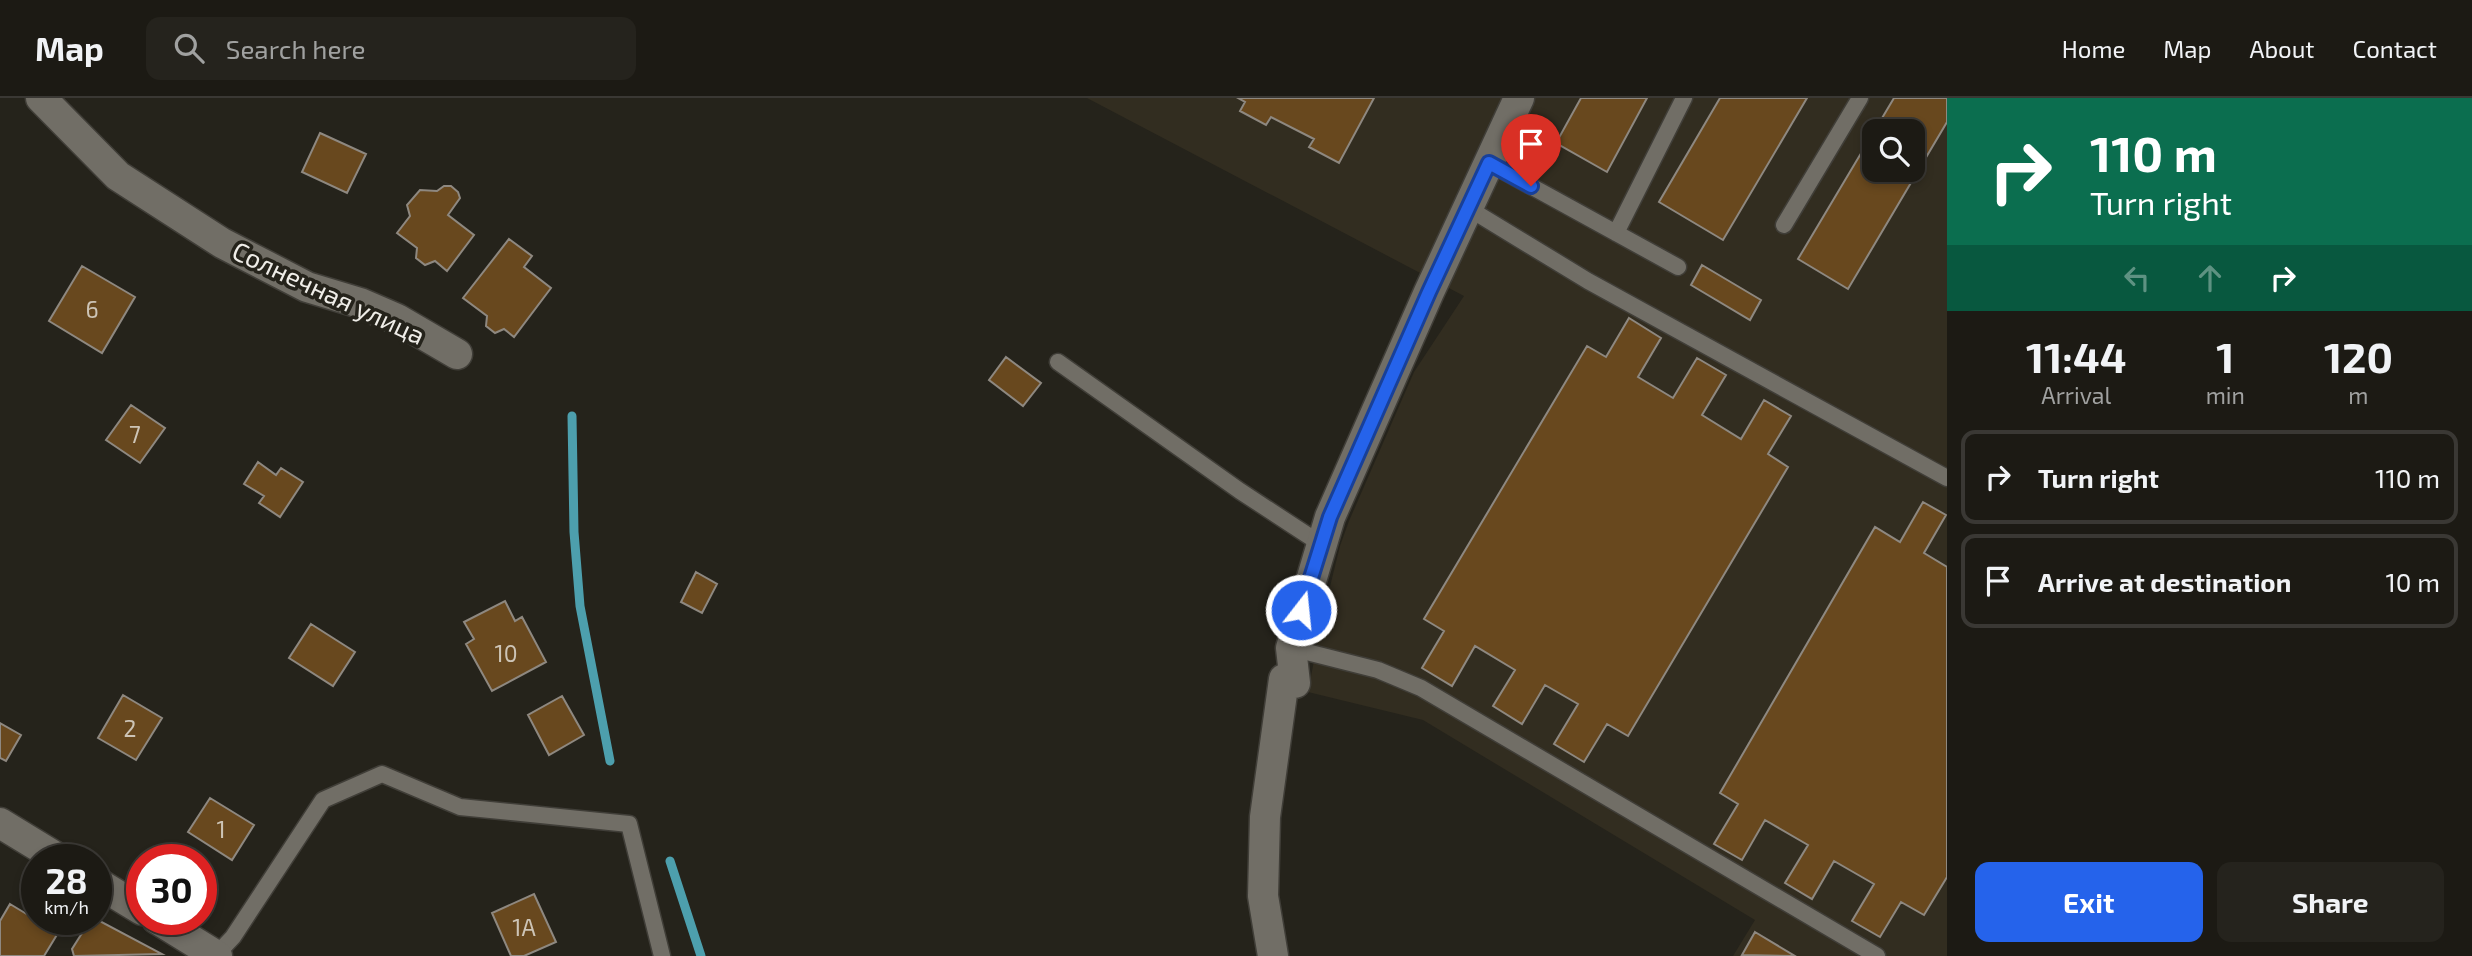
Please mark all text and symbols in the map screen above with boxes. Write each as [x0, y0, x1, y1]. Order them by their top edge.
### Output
search box [146, 17, 636, 80]
text: Map [35, 28, 104, 68]
icon: search [170, 29, 208, 67]
text: Search here [226, 33, 365, 64]
text: Home [2062, 34, 2125, 63]
text: Map [2163, 34, 2211, 63]
text: About [2249, 34, 2315, 63]
text: Contact [2353, 34, 2437, 63]
pin [1501, 114, 1561, 186]
map controls [1862, 119, 1925, 182]
button: search [1862, 119, 1925, 182]
text: 110 m [2090, 123, 2217, 182]
icon: arrive [1512, 125, 1550, 163]
icon: right [1975, 126, 2066, 217]
text: Turn right [2090, 183, 2232, 221]
street label: Солнечная улица [227, 234, 430, 351]
icon: left [2118, 259, 2156, 297]
icon: ahead [2191, 259, 2229, 297]
icon: right [2264, 259, 2302, 297]
house number: 6 [85, 295, 99, 323]
text: 11:44 [2026, 331, 2127, 381]
text: 1 [2216, 331, 2234, 381]
text: 120 [2324, 331, 2393, 381]
text: Arrival [2041, 381, 2111, 409]
text: min [2206, 381, 2245, 409]
text: m [2348, 381, 2369, 409]
house number: 7 [129, 420, 141, 448]
icon: right [1979, 458, 2017, 496]
text: Turn right [2038, 462, 2159, 493]
text: 110 m [2375, 462, 2440, 493]
icon: arrive [1979, 562, 2017, 600]
text: Arrive at destination [2038, 566, 2291, 597]
text: 10 m [2385, 566, 2440, 597]
position arrow [1264, 573, 1338, 647]
house number: 10 [494, 639, 518, 667]
house number: 2 [124, 714, 136, 742]
house number: 1 [216, 815, 226, 843]
speed limit sign: 30 [126, 844, 217, 935]
text: 28 [45, 859, 88, 901]
button: Exit [1975, 862, 2203, 942]
button: Share [2217, 862, 2444, 942]
text: km/h [44, 896, 89, 918]
house number: 1А [512, 913, 536, 941]

